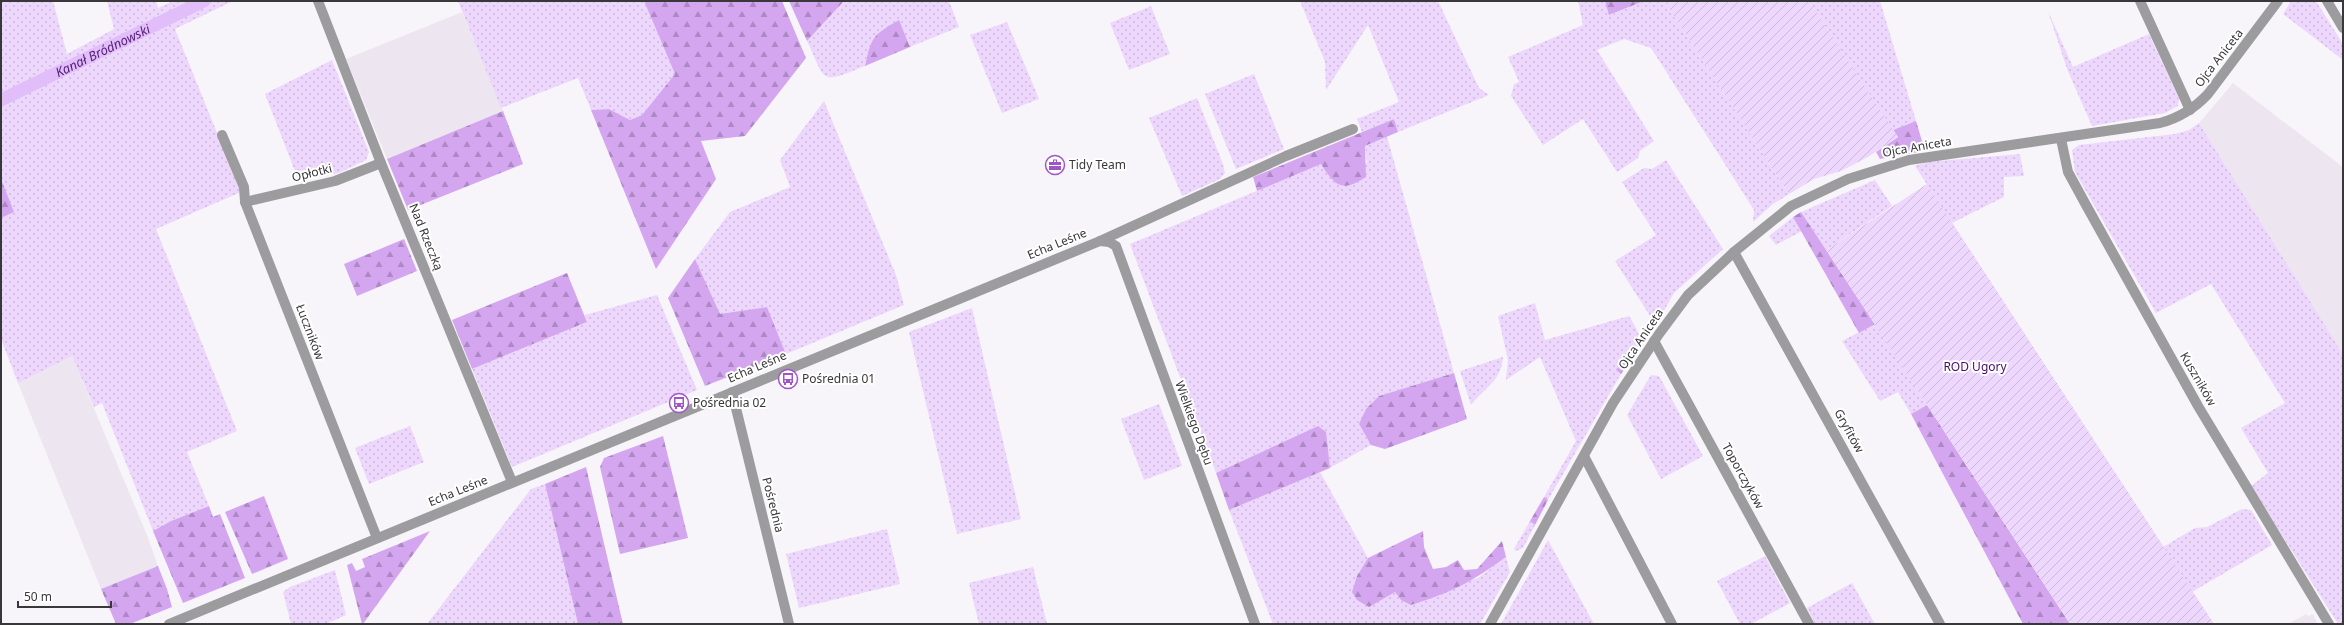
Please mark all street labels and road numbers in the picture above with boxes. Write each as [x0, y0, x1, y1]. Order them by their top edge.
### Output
street label: Ojca Aniceta [2190, 25, 2247, 90]
street label: Ojca Aniceta [1881, 132, 1953, 161]
street label: Opłotki [290, 159, 334, 186]
street label: Nad Rzeczką [405, 201, 448, 273]
street label: Echa Leśne [1025, 224, 1089, 263]
street label: Łuczników [292, 301, 329, 363]
street label: Ojca Aniceta [1614, 305, 1667, 372]
street label: Echa Leśne [725, 346, 789, 387]
street label: Kuszników [2176, 349, 2221, 409]
street label: Wielkiego Dębu [1171, 378, 1218, 467]
street label: Gryfitów [1830, 406, 1869, 456]
street label: Toporczyków [1718, 440, 1769, 512]
street label: Echa Leśne [426, 471, 490, 510]
street label: Pośrednia [758, 475, 789, 534]

